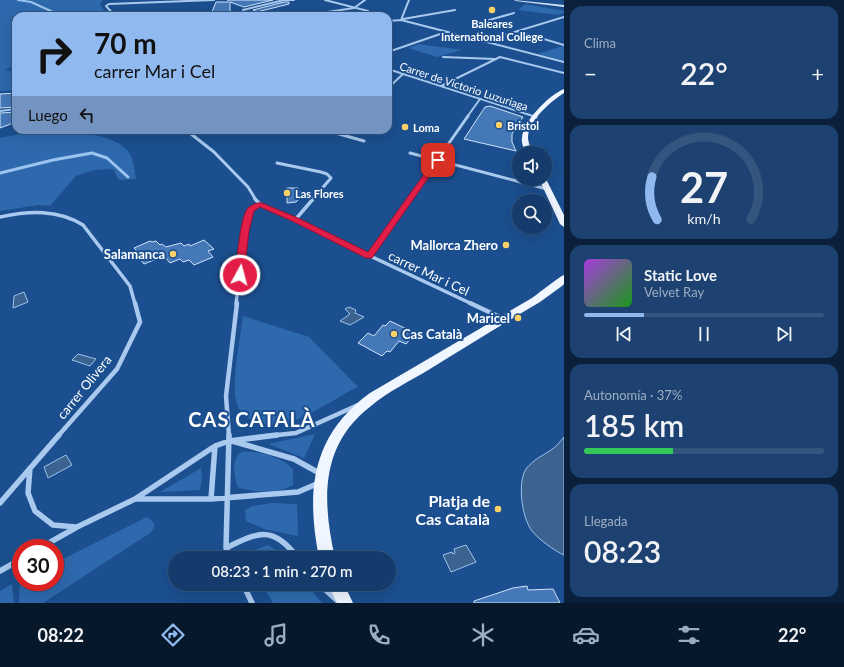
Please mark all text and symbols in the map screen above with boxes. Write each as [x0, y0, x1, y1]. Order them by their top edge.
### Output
marker: Baleares International College [487, 5, 497, 15]
place label: Baleares International College [441, 17, 543, 43]
text: 70 m [94, 26, 157, 60]
icon: right [28, 28, 80, 80]
text: Clima [584, 35, 616, 51]
text: 22° [680, 55, 728, 91]
street label: Carrer de Victorio Luzuriaga [398, 59, 530, 113]
text: carrer Mar i Cel [94, 60, 215, 82]
text: − [584, 60, 597, 87]
text: + [811, 60, 824, 87]
icon: left [76, 104, 98, 126]
text: Luego [28, 106, 68, 124]
place label: Bristol [507, 119, 539, 132]
marker: Bristol [494, 120, 504, 130]
place label: Loma [413, 121, 440, 134]
marker: Loma [400, 122, 410, 132]
pin [421, 143, 455, 177]
map controls [512, 146, 552, 234]
button: sound [512, 146, 552, 186]
icon: arrive [427, 149, 449, 171]
text: 27 [680, 162, 728, 212]
place label: Las Flores [295, 187, 344, 200]
marker: Las Flores [282, 188, 292, 198]
button: search [512, 194, 552, 234]
text: km/h [687, 210, 721, 227]
place label: Mallorca Zhero [410, 237, 499, 253]
marker: Mallorca Zhero [501, 240, 511, 250]
place label: Salamanca [104, 246, 165, 262]
street label: carrer Mar i Cel [386, 247, 472, 299]
marker: Salamanca [168, 249, 178, 259]
position arrow [219, 254, 261, 296]
text: Static Love [644, 266, 717, 284]
text: Velvet Ray [644, 284, 704, 300]
place label: Maricel [467, 310, 510, 326]
marker: Maricel [513, 313, 523, 323]
icon: previous [613, 323, 635, 345]
icon: pause [693, 323, 715, 345]
icon: next [773, 323, 795, 345]
place label: Cas Català [402, 326, 462, 342]
marker: Cas Català [389, 329, 399, 339]
street label: carrer Olivera [53, 352, 115, 422]
text: Autonomía · 37% [584, 387, 682, 403]
district label: CAS CATALÀ [188, 407, 316, 431]
text: 185 km [584, 407, 684, 443]
place label: Platja de Cas Català [416, 491, 490, 528]
marker: Platja de Cas Català [493, 504, 503, 514]
text: Llegada [584, 513, 628, 529]
text: 08:23 [584, 533, 661, 569]
speed limit sign: 30 [12, 539, 64, 591]
text: 08:23 · 1 min · 270 m [212, 562, 352, 580]
icon: directions [159, 621, 187, 649]
icon: music [262, 621, 290, 649]
icon: phone [365, 621, 393, 649]
icon: climate [469, 621, 497, 649]
icon: car [572, 621, 600, 649]
icon: filters [675, 621, 703, 649]
text: 08:22 [38, 624, 84, 646]
text: 22° [778, 624, 806, 646]

